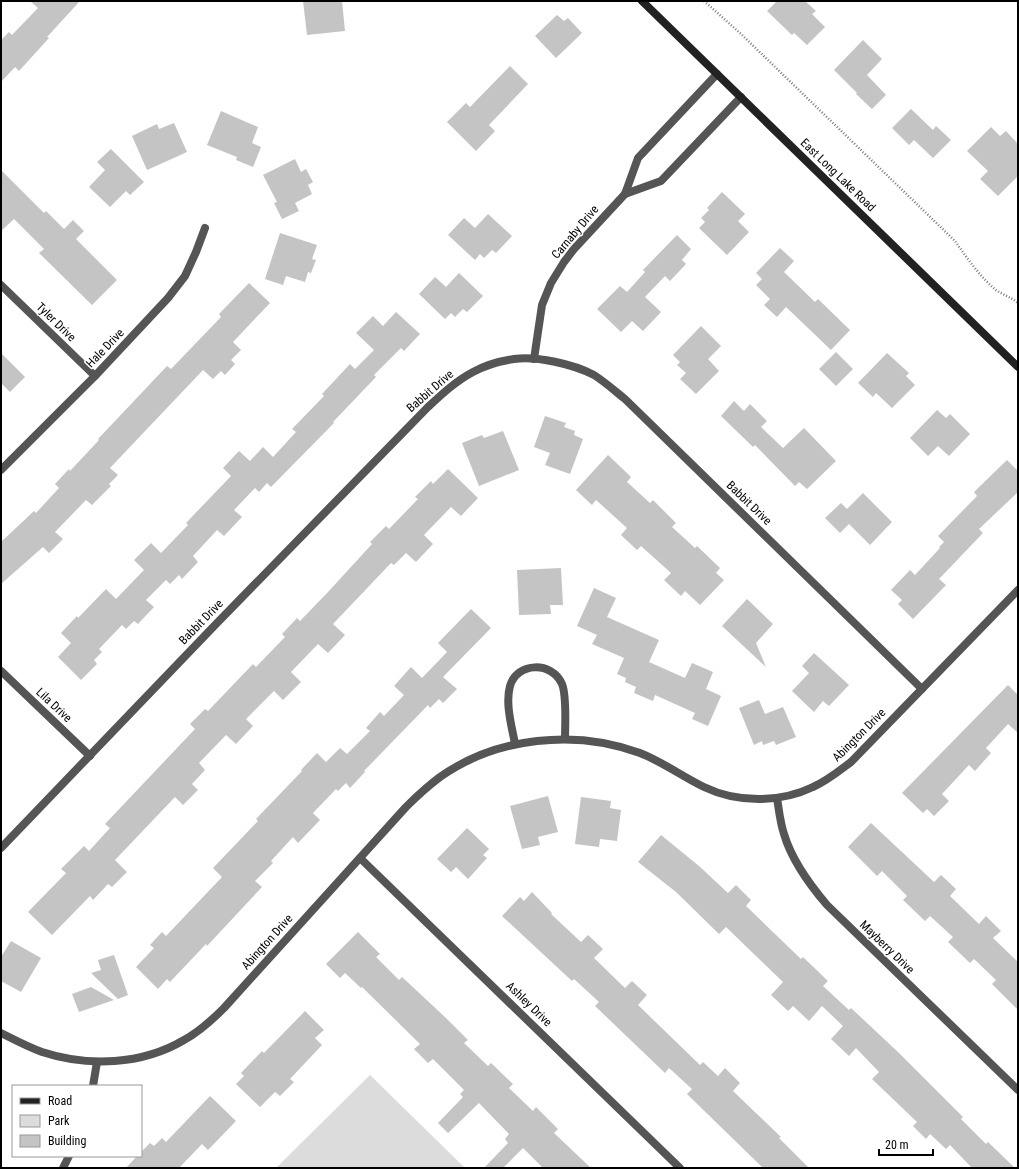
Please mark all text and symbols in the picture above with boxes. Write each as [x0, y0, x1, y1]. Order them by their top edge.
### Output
street label: East Long Lake Road [798, 136, 878, 214]
street label: Carnaby Drive [549, 202, 602, 262]
street label: Tyler Drive [33, 300, 79, 345]
street label: Hale Drive [83, 326, 127, 370]
street label: Babbit Drive [404, 367, 456, 415]
street label: Babbit Drive [724, 478, 775, 528]
street label: Babbit Drive [176, 596, 226, 647]
street label: Lila Drive [33, 685, 75, 725]
street label: Abington Drive [830, 705, 889, 764]
street label: Abington Drive [239, 911, 296, 972]
street label: Mayberry Drive [857, 918, 917, 977]
street label: Ashley Drive [503, 979, 555, 1030]
legend [12, 1085, 142, 1157]
text: Road [48, 1094, 72, 1108]
text: Park [48, 1114, 70, 1128]
scale bar [879, 1131, 933, 1157]
text: Building [48, 1134, 86, 1148]
text: 20 m [885, 1138, 909, 1152]

